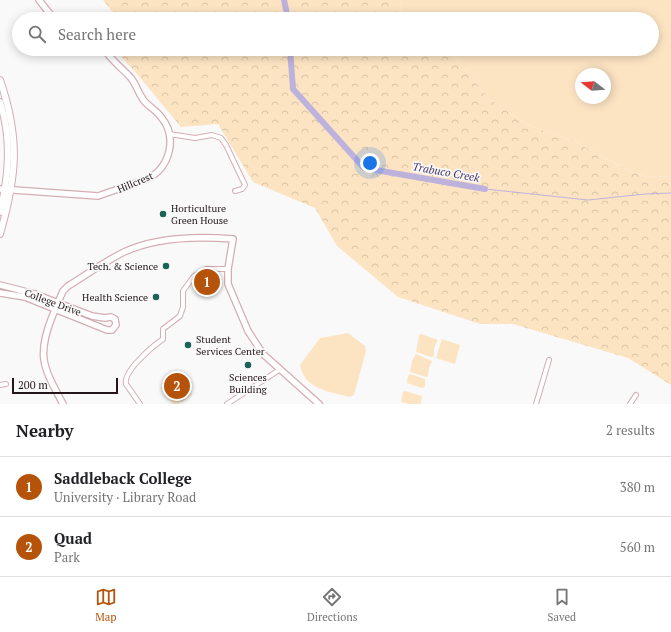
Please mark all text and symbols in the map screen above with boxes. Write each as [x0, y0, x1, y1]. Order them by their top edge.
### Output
search box [12, 12, 659, 56]
icon: search [26, 23, 48, 45]
text: Search here [58, 24, 136, 44]
north arrow [575, 68, 611, 104]
your location [360, 153, 380, 173]
water label: Trabuco Creek [411, 159, 481, 185]
street label: Hillcrest [115, 169, 155, 196]
place label: Horticulture Green House [171, 202, 228, 227]
marker: Horticulture Green House [158, 209, 168, 219]
place label: Tech. & Science [87, 260, 158, 273]
marker: Tech. & Science [161, 261, 171, 271]
pin: 1 [194, 267, 220, 297]
street label: College Drive [23, 286, 83, 319]
place label: Health Science [82, 291, 148, 304]
marker: Health Science [151, 292, 161, 302]
place label: Student Services Center [196, 333, 265, 358]
marker: Student Services Center [183, 340, 193, 350]
marker: Sciences Building [243, 360, 253, 370]
pin: 2 [164, 371, 190, 401]
place label: Sciences Building [229, 371, 268, 396]
scale bar [12, 376, 118, 395]
text: 200 m [18, 378, 48, 392]
text: Nearby [16, 419, 74, 442]
text: 2 results [606, 421, 655, 439]
text: Saddleback College [54, 468, 192, 488]
text: 1 [25, 478, 33, 496]
text: 380 m [620, 478, 655, 496]
text: University · Library Road [54, 488, 196, 506]
text: Quad [54, 528, 92, 548]
text: 2 [25, 538, 33, 556]
text: 560 m [620, 538, 655, 556]
text: Park [54, 548, 80, 566]
tab: Map [95, 586, 117, 624]
tab: Directions [307, 586, 358, 624]
tab: Saved [548, 586, 576, 624]

